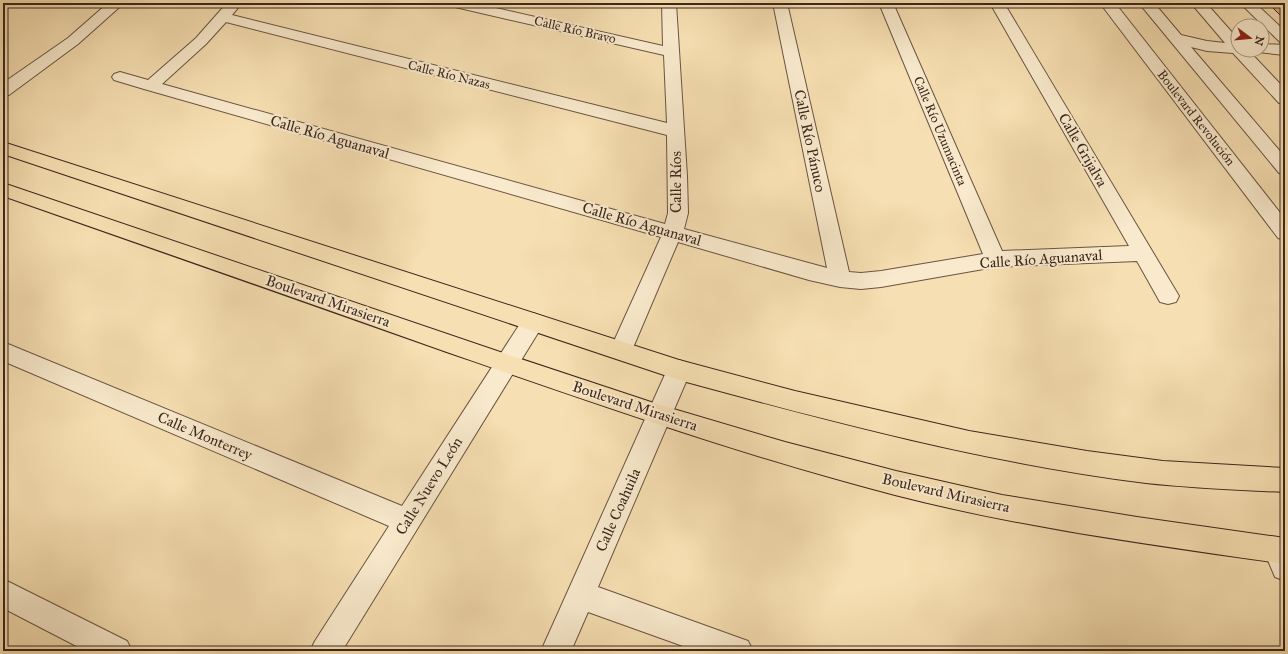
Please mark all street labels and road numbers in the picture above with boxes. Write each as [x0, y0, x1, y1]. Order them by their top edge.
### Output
street label: Calle Río Bravo [533, 13, 618, 47]
street label: Calle Río Nazas [406, 57, 492, 93]
street label: Boulevard Revolución [1154, 67, 1238, 169]
street label: Calle Río Uzumacinta [910, 74, 970, 188]
street label: Calle Río Pánuco [790, 88, 830, 194]
street label: Calle Grijalva [1055, 110, 1112, 191]
street label: Calle Río Aguanaval [268, 111, 393, 163]
street label: Calle Ríos [667, 151, 685, 213]
street label: Calle Río Aguanaval [580, 198, 705, 250]
street label: Calle Río Aguanaval [979, 246, 1104, 272]
street label: Boulevard Mirasierra [263, 271, 393, 331]
street label: Boulevard Mirasierra [570, 377, 700, 435]
street label: Calle Monterrey [155, 408, 256, 464]
street label: Calle Nuevo León [392, 434, 466, 538]
street label: Calle Coahuila [592, 465, 645, 554]
street label: Boulevard Mirasierra [880, 470, 1012, 517]

